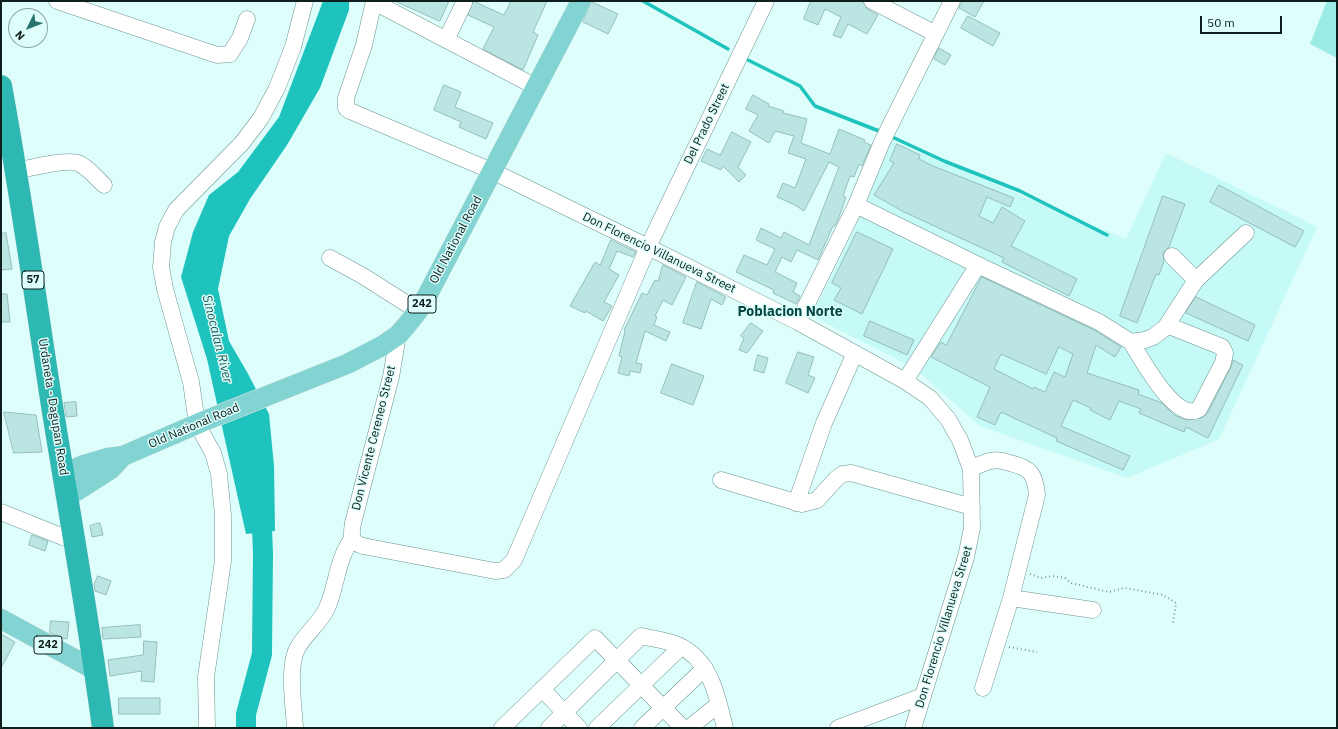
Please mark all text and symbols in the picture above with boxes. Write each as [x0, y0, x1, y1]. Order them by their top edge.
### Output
north arrow [8, 8, 48, 48]
scale bar [1202, 8, 1284, 34]
text: 50 m [1207, 15, 1235, 30]
text: N [12, 28, 28, 43]
street label: Del Prado Street [681, 81, 733, 167]
street label: Old National Road [427, 194, 485, 286]
street label: Don Florencio Villanueva Street [580, 210, 738, 296]
road number: 57 [22, 271, 44, 289]
water label: Sinocalan River [199, 294, 235, 384]
road number: 242 [408, 295, 436, 313]
district label: Poblacion Norte [737, 304, 843, 320]
street label: Urdaneta - Dagupan Road [35, 337, 71, 477]
street label: Don Vicente Cereneo Street [349, 364, 399, 512]
street label: Old National Road [146, 400, 242, 452]
street label: Don Florencio Villanueva Street [912, 544, 976, 710]
road number: 242 [34, 636, 62, 654]

